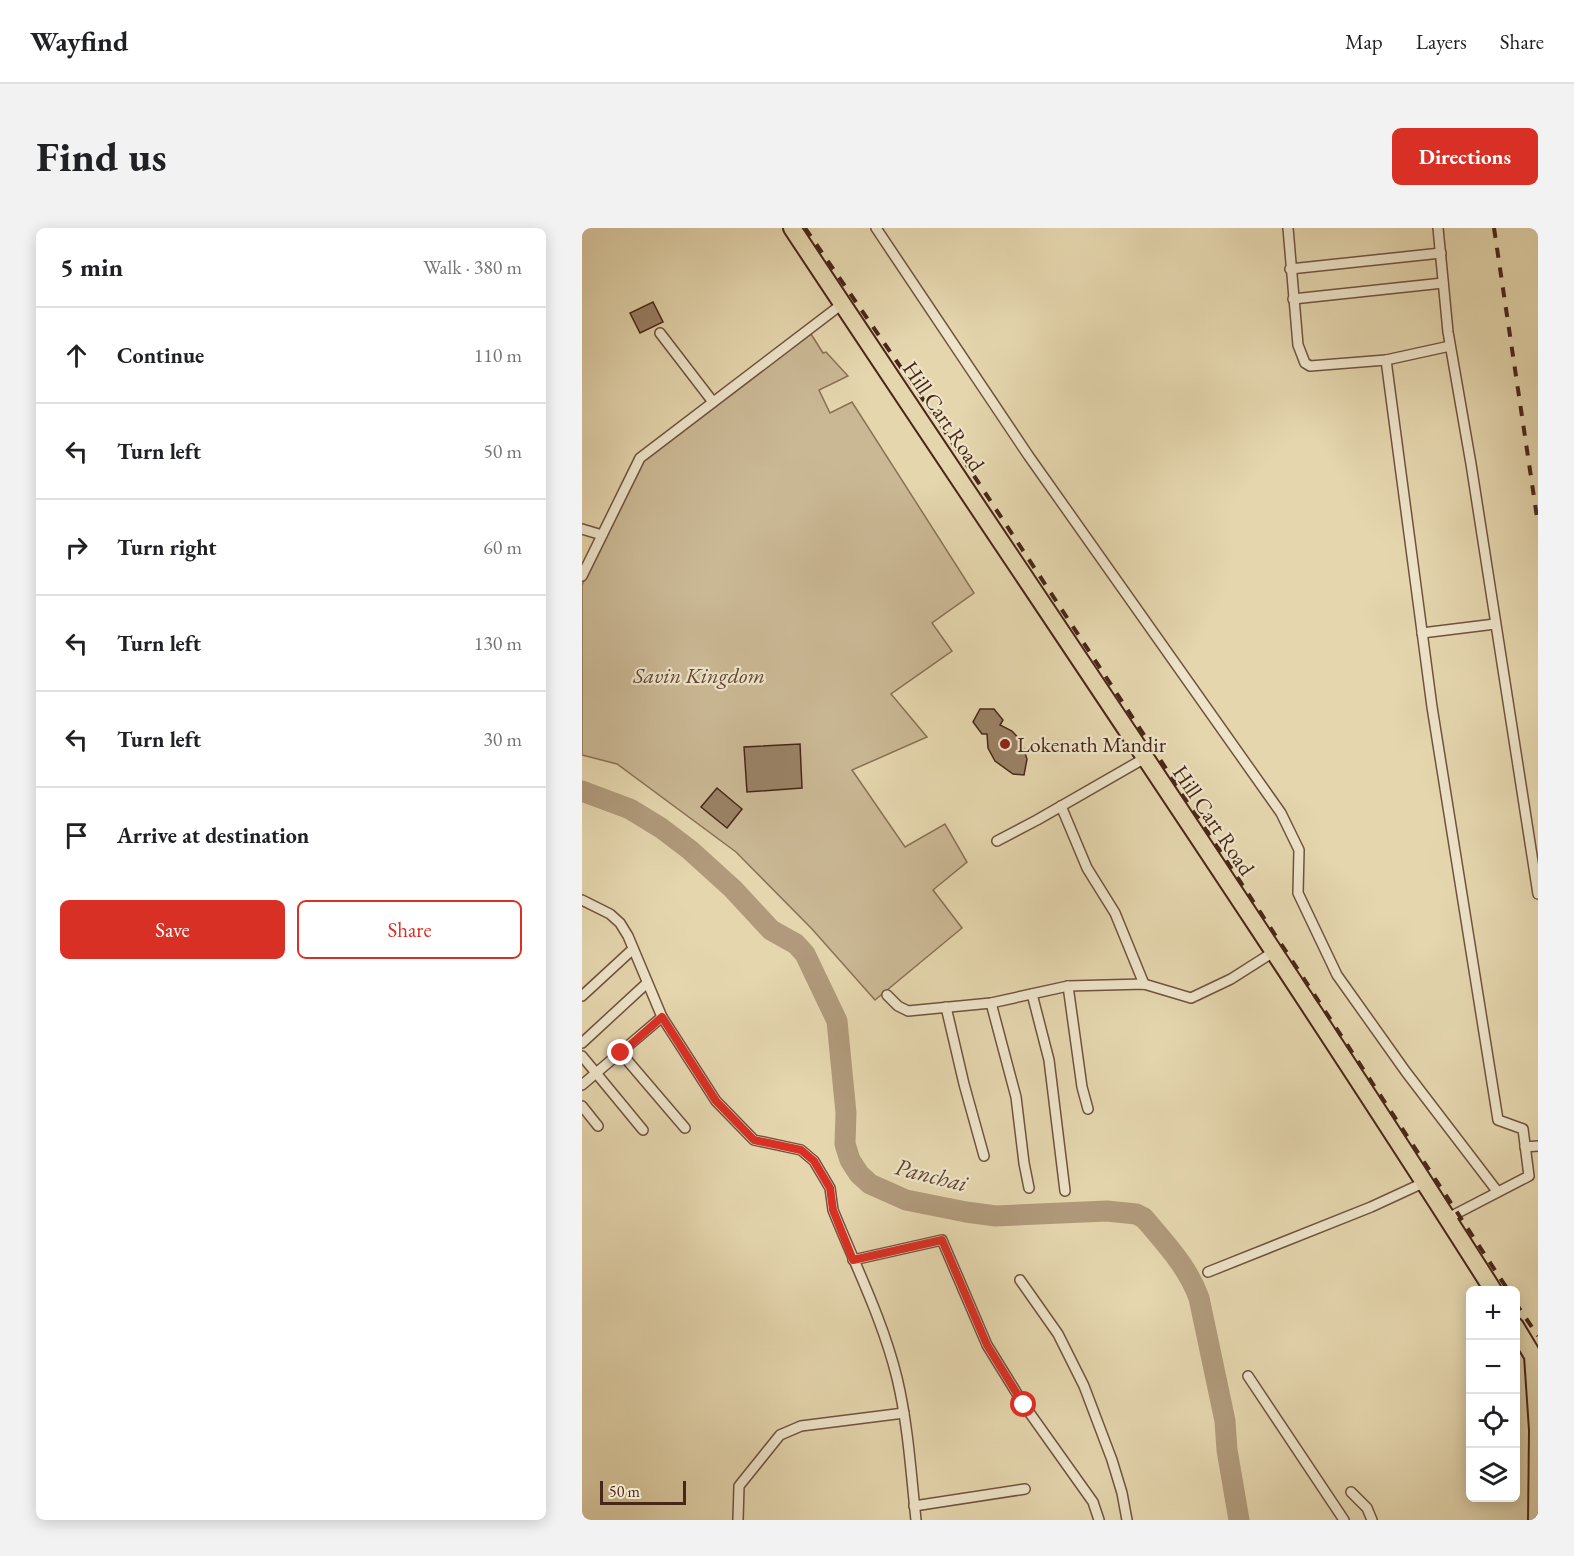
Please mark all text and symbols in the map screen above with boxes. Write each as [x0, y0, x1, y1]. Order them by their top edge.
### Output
text: Wayfind [30, 23, 128, 59]
text: Map [1345, 28, 1383, 55]
text: Layers [1416, 28, 1467, 55]
text: Share [1500, 28, 1544, 55]
button: Directions [1392, 128, 1538, 185]
text: Find us [36, 129, 167, 184]
text: 5 min [60, 250, 123, 284]
text: Walk · 380 m [423, 254, 522, 280]
icon: ahead [60, 339, 93, 372]
text: Continue [117, 341, 204, 370]
text: 110 m [474, 342, 522, 368]
street label: Hill Cart Road [896, 355, 992, 478]
icon: left [60, 435, 93, 468]
text: Turn left [117, 437, 201, 466]
text: 50 m [483, 438, 522, 464]
icon: right [60, 531, 93, 564]
text: Turn right [117, 533, 216, 562]
text: 60 m [483, 534, 522, 560]
icon: left [60, 627, 93, 660]
text: Turn left [117, 629, 201, 658]
text: 130 m [474, 630, 522, 656]
park label: Savin Kingdom [632, 661, 765, 690]
icon: left [60, 723, 93, 756]
text: Turn left [117, 725, 201, 754]
text: 30 m [483, 726, 522, 752]
place label: Lokenath Mandir [1017, 730, 1167, 759]
marker: Lokenath Mandir [998, 737, 1012, 751]
street label: Hill Cart Road [1166, 759, 1262, 882]
icon: arrive [60, 819, 93, 852]
text: Arrive at destination [117, 821, 309, 850]
button: Save [60, 900, 285, 959]
button: Share [297, 900, 522, 959]
route end [607, 1039, 633, 1065]
water label: Panchai [892, 1151, 971, 1199]
map controls [1466, 1286, 1520, 1502]
button: + [1466, 1286, 1520, 1340]
button: − [1466, 1340, 1520, 1394]
route start [1010, 1391, 1036, 1417]
button: locate [1466, 1394, 1520, 1448]
button: layers [1466, 1448, 1520, 1502]
scale bar [600, 1478, 686, 1506]
text: 50 m [609, 1481, 640, 1502]

